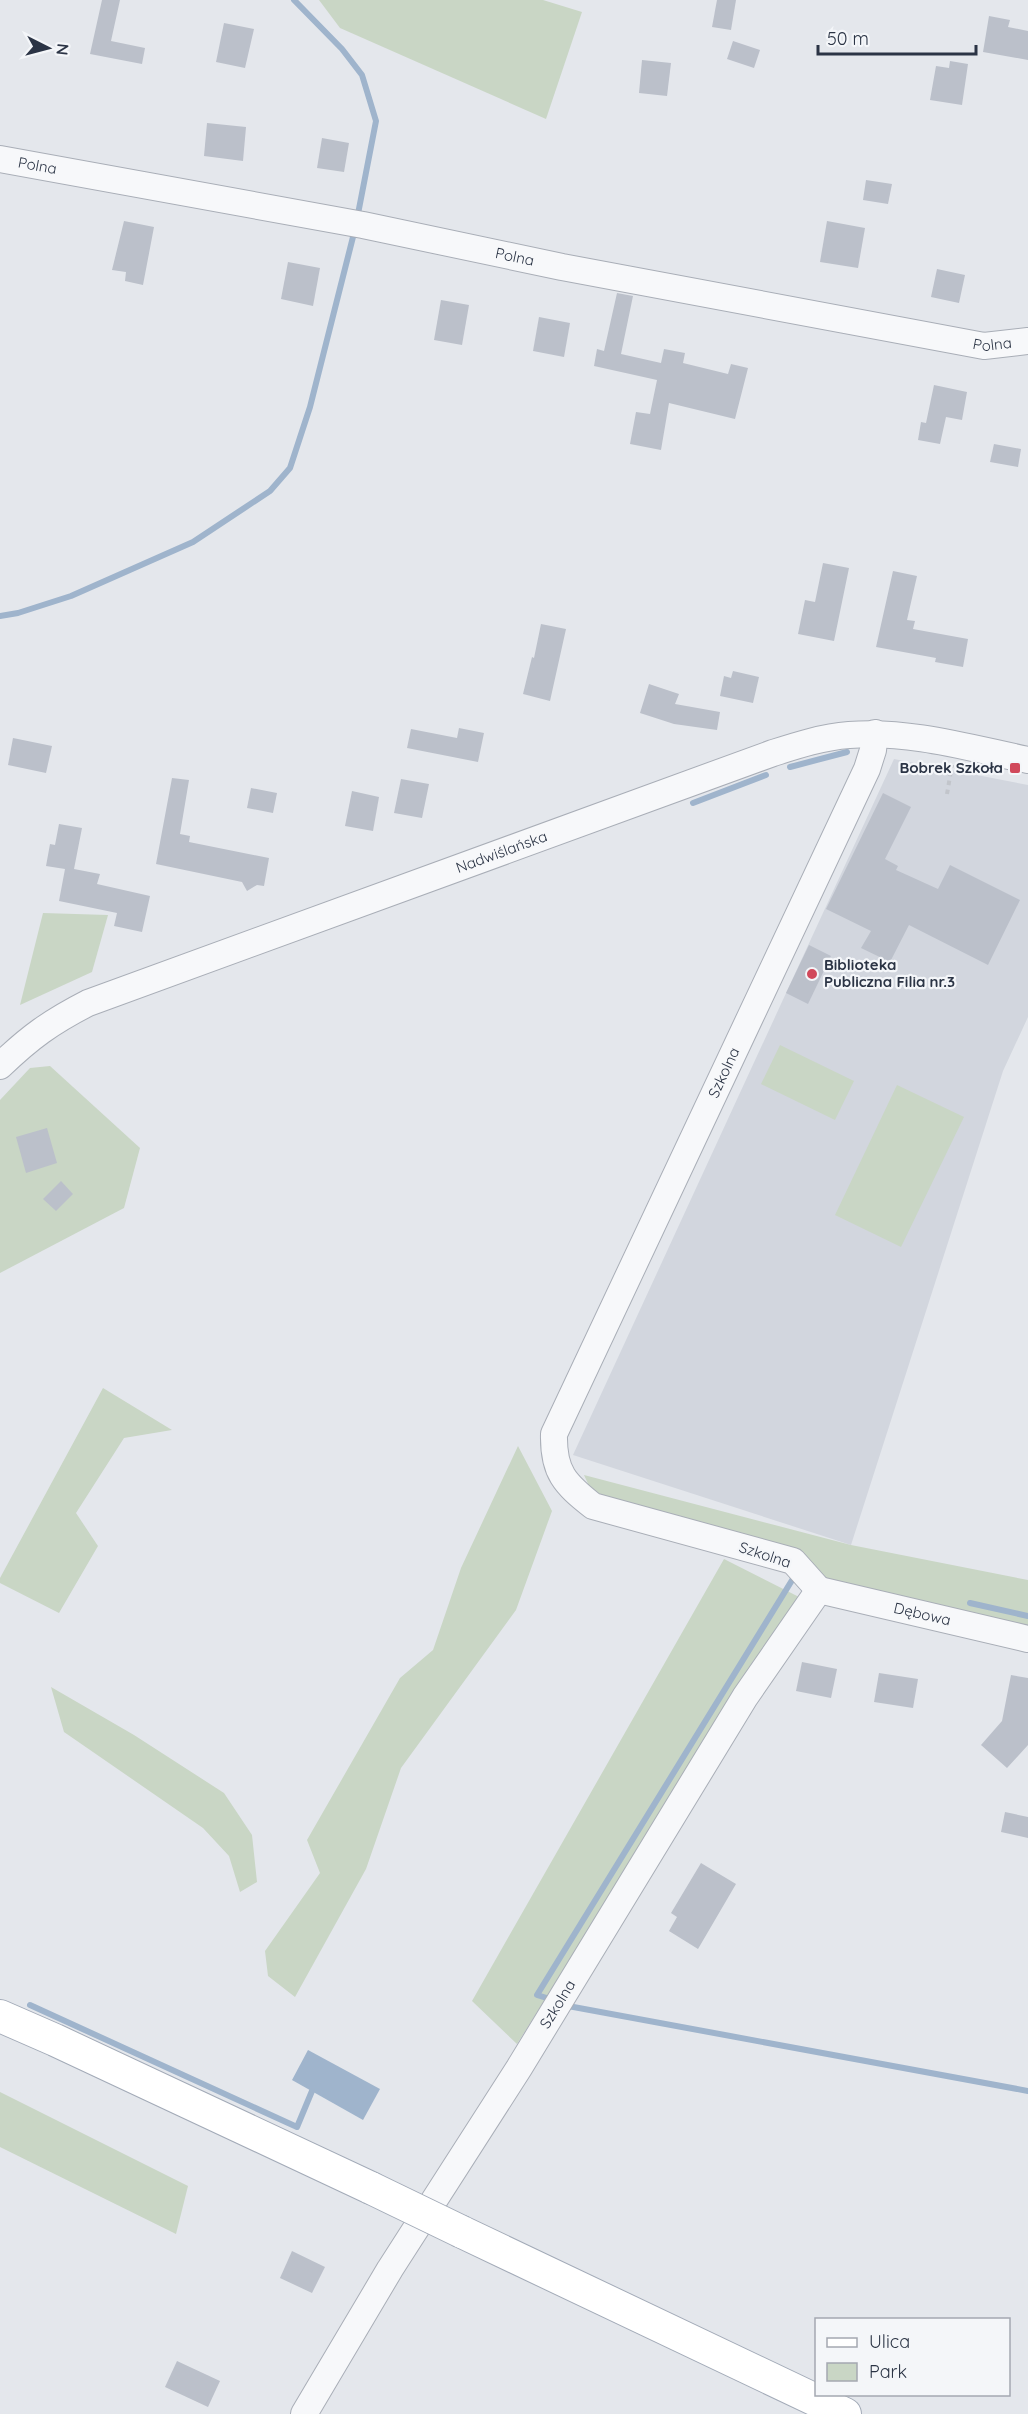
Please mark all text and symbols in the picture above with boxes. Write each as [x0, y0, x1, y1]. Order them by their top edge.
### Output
north arrow [18, 18, 78, 78]
scale bar [818, 18, 976, 56]
text: 50 m [827, 27, 869, 50]
text: N [52, 43, 73, 56]
street label: Polna [17, 152, 58, 178]
street label: Polna [494, 243, 536, 270]
street label: Polna [971, 333, 1013, 355]
place label: Bobrek Szkoła [899, 758, 1003, 777]
marker: Bobrek Szkoła [1008, 761, 1022, 775]
street label: Nadwiślańska [453, 826, 550, 877]
place label: Biblioteka Publiczna Filia nr.3 [824, 955, 955, 991]
marker: Biblioteka Publiczna Filia nr.3 [805, 967, 819, 981]
street label: Szkolna [704, 1044, 744, 1101]
street label: Szkolna [737, 1537, 794, 1572]
street label: Dębowa [892, 1598, 953, 1630]
street label: Szkolna [535, 1976, 579, 2032]
legend [815, 2318, 1010, 2396]
text: Ulica [869, 2330, 910, 2353]
text: Park [869, 2360, 907, 2383]

